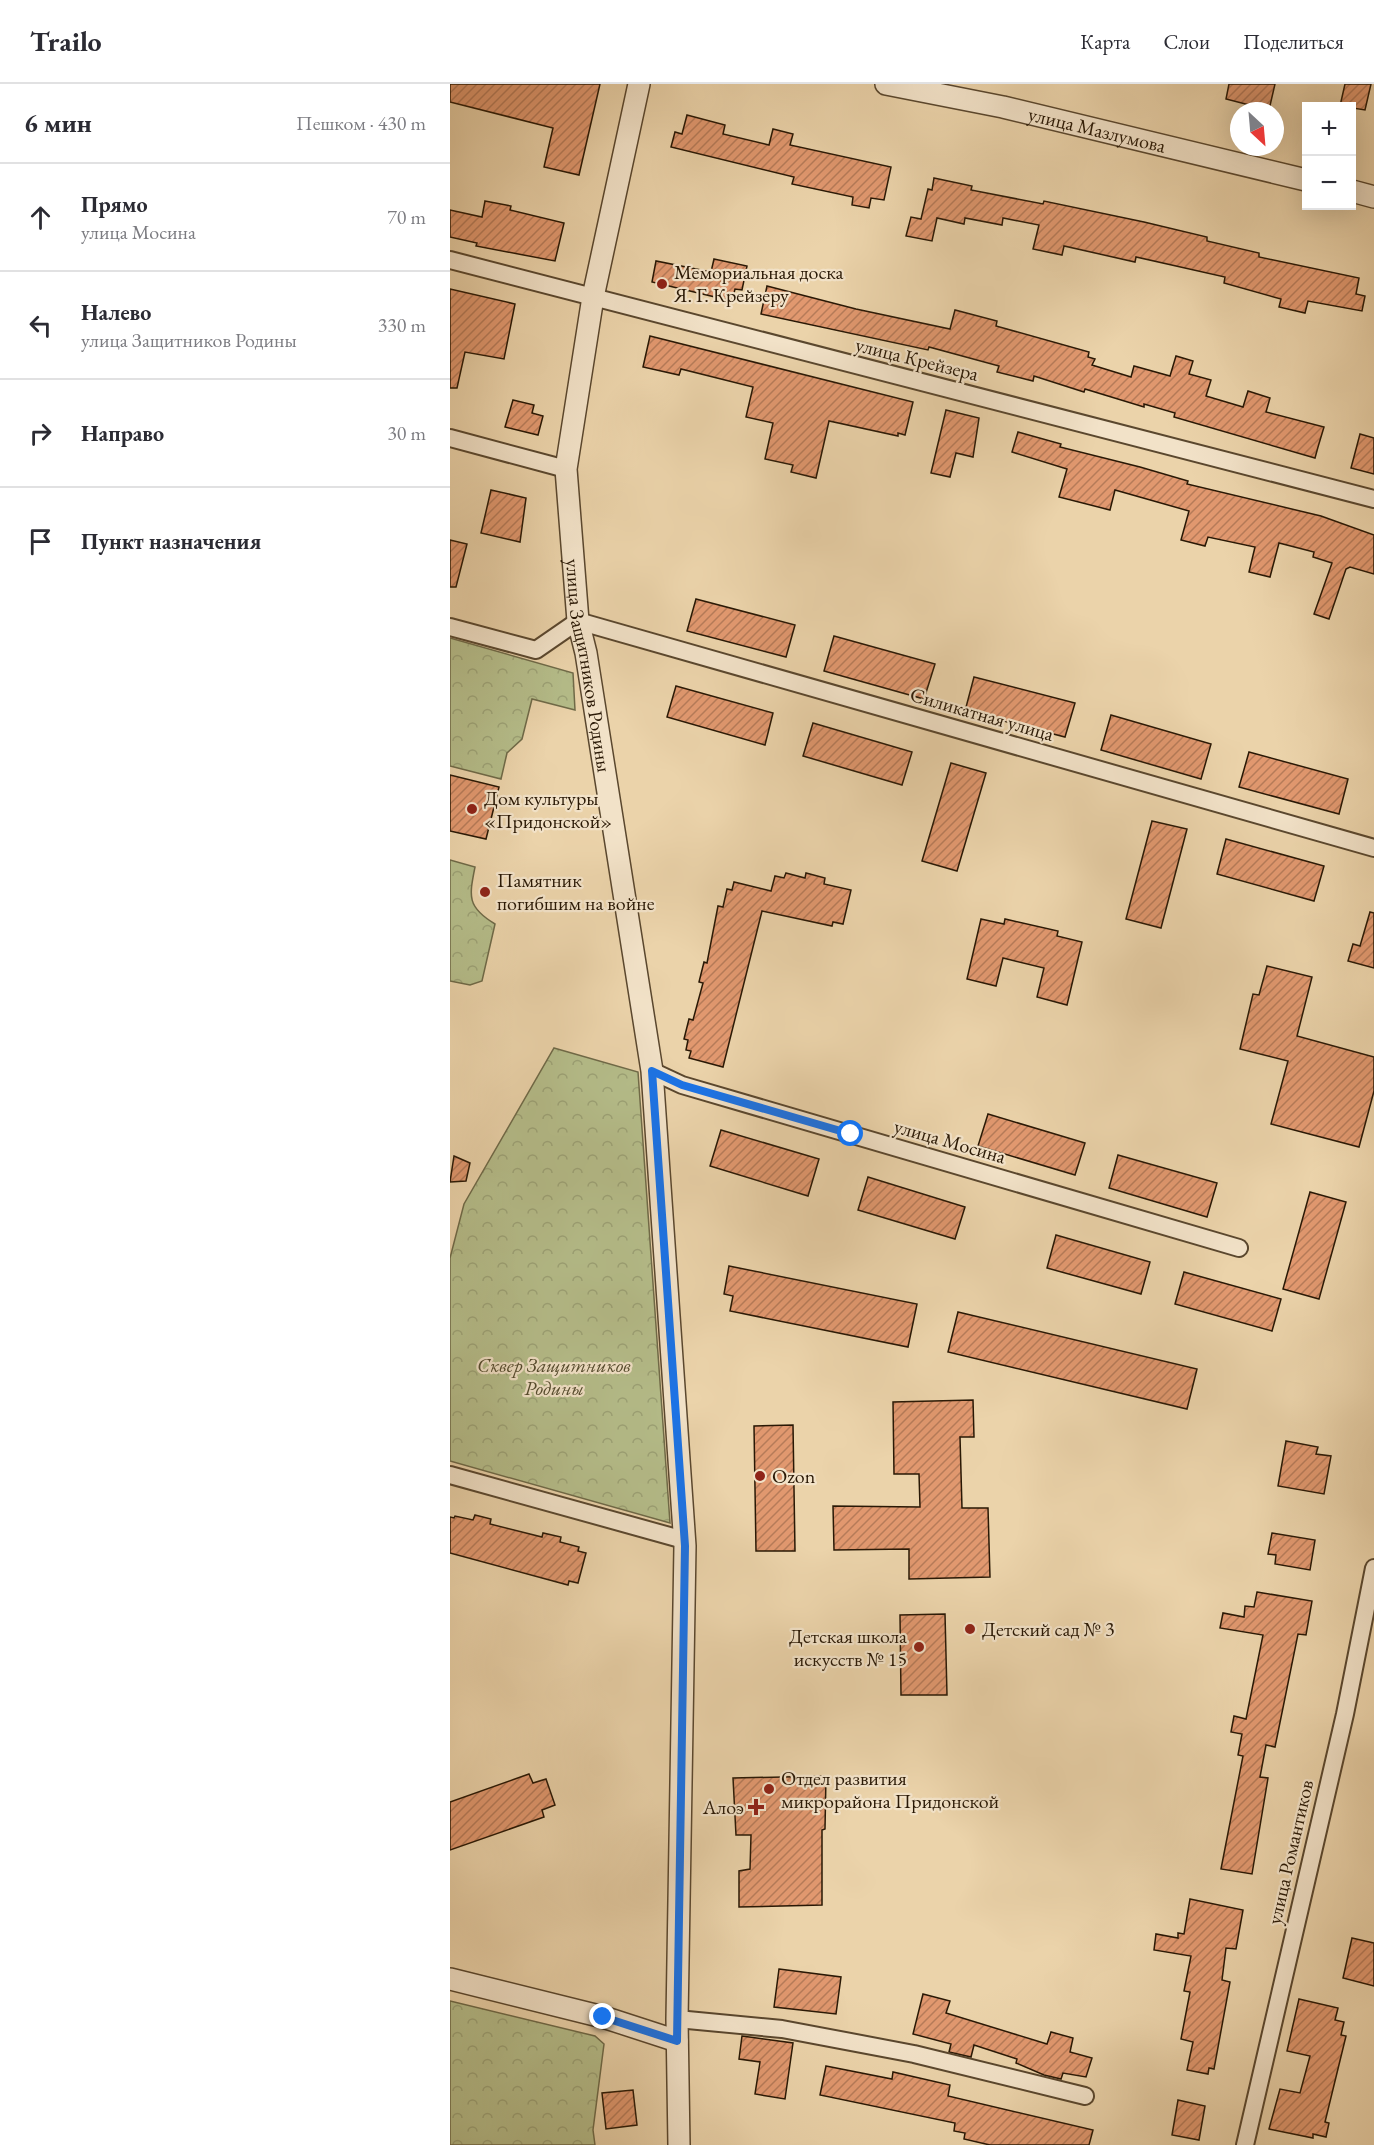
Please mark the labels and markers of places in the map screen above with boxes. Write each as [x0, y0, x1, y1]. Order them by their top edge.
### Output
place label: Мемориальная доска Я. Г. Крейзеру [673, 259, 844, 308]
marker: Мемориальная доска Я. Г. Крейзеру [655, 277, 669, 291]
place label: Дом культуры «Придонской» [484, 785, 612, 834]
marker: Дом культуры «Придонской» [465, 802, 479, 816]
place label: Памятник погибшим на войне [497, 867, 655, 916]
marker: Памятник погибшим на войне [478, 885, 492, 899]
place label: Ozon [772, 1463, 816, 1489]
marker: Ozon [753, 1469, 767, 1483]
place label: Детский сад № 3 [982, 1616, 1114, 1642]
marker: Детский сад № 3 [963, 1622, 977, 1636]
place label: Детская школа искусств № 15 [789, 1623, 907, 1672]
marker: Детская школа искусств № 15 [912, 1640, 926, 1654]
place label: Отдел развития микрорайона Придонской [781, 1765, 1000, 1814]
marker: Отдел развития микрорайона Придонской [762, 1782, 776, 1796]
place label: Алоэ [702, 1794, 744, 1820]
marker: Алоэ [749, 1800, 763, 1814]

